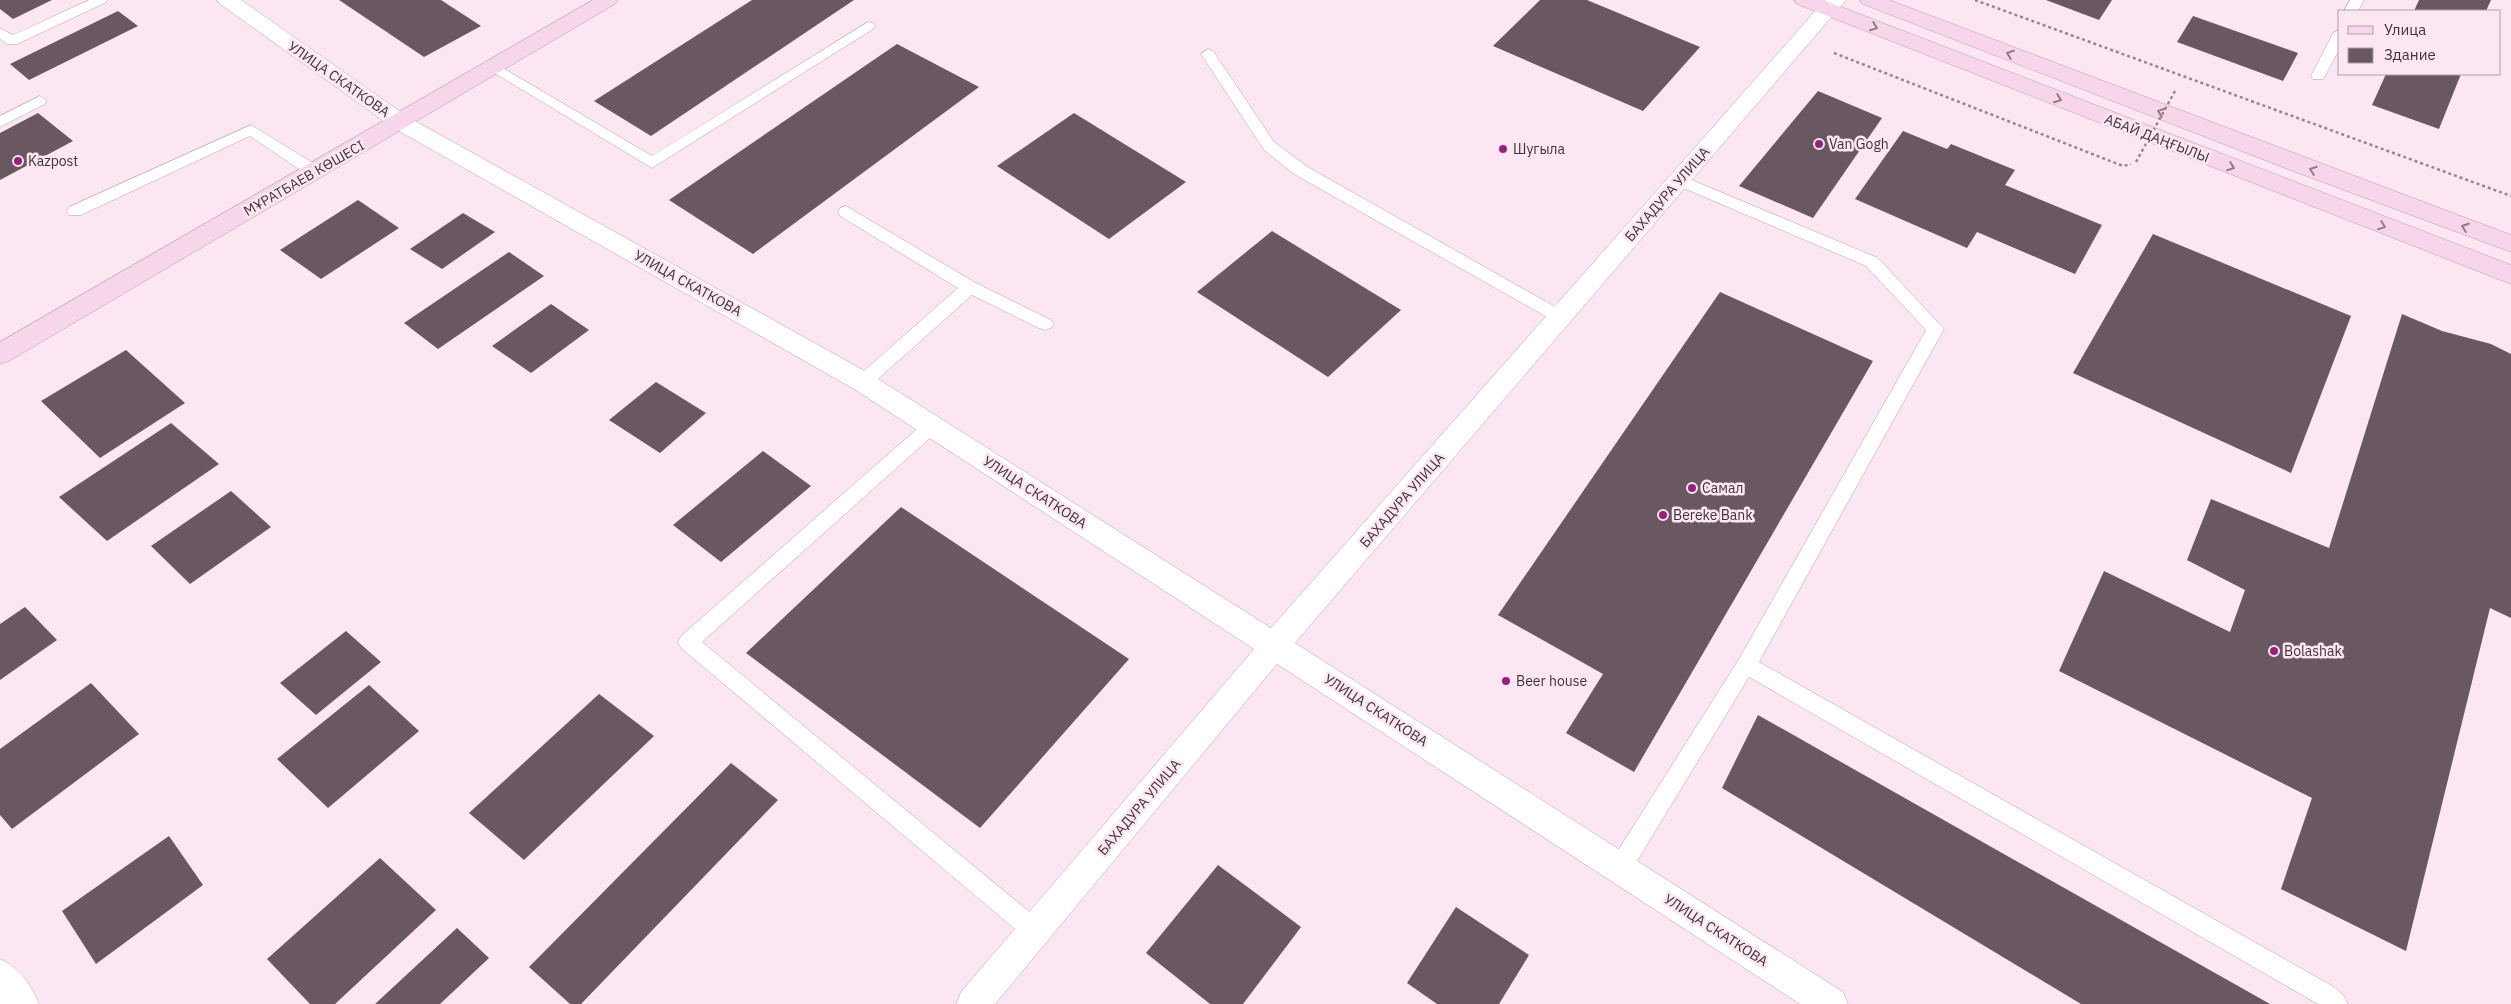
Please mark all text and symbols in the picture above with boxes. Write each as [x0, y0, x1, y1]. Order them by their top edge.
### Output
legend [2338, 10, 2501, 75]
text: Улица [2384, 20, 2426, 39]
one-way arrow [1869, 21, 1877, 31]
street label: УЛИЦА СКАТКОВА [285, 37, 394, 121]
text: Здание [2384, 45, 2436, 64]
one-way arrow [2006, 49, 2014, 59]
one-way arrow [2053, 93, 2061, 103]
one-way arrow [2157, 108, 2166, 118]
street label: АБАЙ ДАҢҒЫЛЫ [2102, 109, 2212, 166]
place label: Van Gogh [1829, 135, 1889, 153]
street label: МҰРАТБАЕВ КӨШЕСІ [240, 136, 368, 220]
marker: Van Gogh [1813, 138, 1825, 150]
place label: Шугыла [1513, 140, 1566, 158]
marker: Шугыла [1497, 143, 1509, 155]
street label: БАХАДУРА УЛИЦА [1621, 143, 1713, 245]
place label: Kazpost [28, 152, 78, 170]
marker: Kazpost [12, 155, 24, 167]
one-way arrow [2226, 161, 2235, 171]
one-way arrow [2309, 166, 2318, 176]
one-way arrow [2377, 219, 2386, 230]
one-way arrow [2461, 223, 2470, 233]
street label: УЛИЦА СКАТКОВА [631, 246, 745, 320]
street label: БАХАДУРА УЛИЦА [1356, 449, 1448, 551]
street label: УЛИЦА СКАТКОВА [980, 452, 1090, 532]
place label: Самал [1702, 479, 1743, 497]
marker: Самал [1686, 482, 1698, 494]
place label: Bereke Bank [1673, 506, 1753, 524]
marker: Bereke Bank [1657, 509, 1669, 521]
place label: Bolashak [2284, 642, 2343, 660]
marker: Bolashak [2268, 645, 2280, 657]
street label: УЛИЦА СКАТКОВА [1321, 670, 1431, 750]
place label: Beer house [1516, 672, 1588, 690]
marker: Beer house [1500, 675, 1512, 687]
street label: БАХАДУРА УЛИЦА [1093, 755, 1185, 859]
street label: УЛИЦА СКАТКОВА [1661, 890, 1771, 970]

